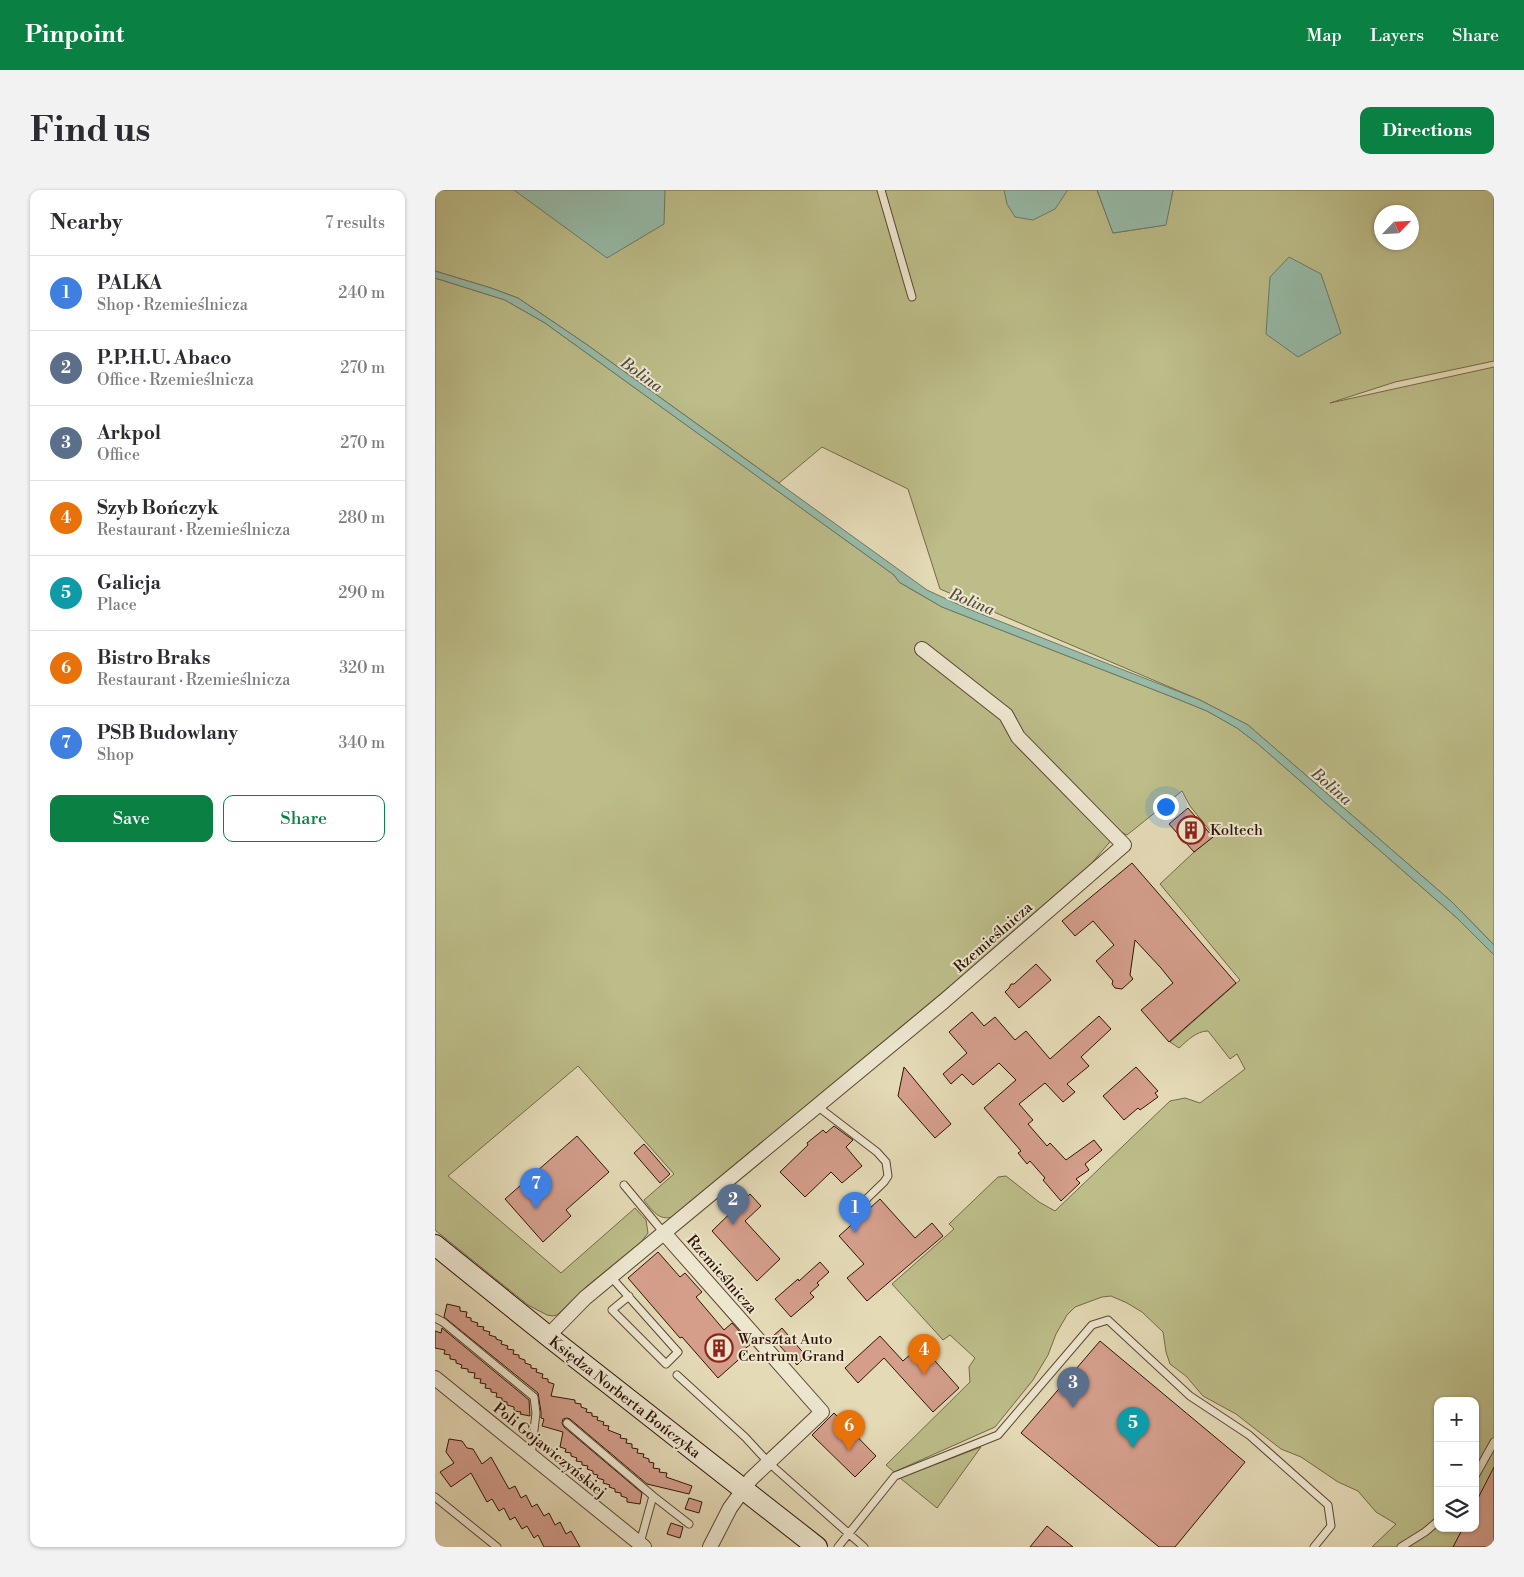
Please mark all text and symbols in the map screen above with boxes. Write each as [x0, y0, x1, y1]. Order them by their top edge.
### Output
text: Pinpoint [25, 20, 124, 50]
text: Map [1307, 24, 1342, 47]
text: Layers [1370, 24, 1424, 47]
text: Share [1452, 24, 1499, 47]
button: Directions [1360, 107, 1494, 154]
text: Find us [30, 109, 150, 152]
north arrow [1374, 205, 1419, 250]
text: Nearby [50, 210, 123, 236]
text: 7 results [325, 213, 385, 233]
text: PALKA [97, 271, 162, 295]
text: 1 [62, 283, 70, 303]
text: 240 m [338, 283, 385, 303]
text: Shop · Rzemieślnicza [97, 295, 248, 315]
text: P.P.H.U. Abaco [97, 346, 231, 370]
water label: Bolina [616, 352, 666, 397]
text: 2 [61, 358, 71, 378]
text: 270 m [340, 358, 385, 378]
text: Office · Rzemieślnicza [97, 370, 254, 390]
text: Arkpol [97, 421, 161, 445]
text: 3 [61, 433, 71, 453]
text: 270 m [340, 433, 385, 453]
text: Office [97, 445, 140, 465]
text: Szyb Bończyk [97, 496, 219, 520]
text: 4 [61, 508, 71, 528]
text: 280 m [338, 508, 385, 528]
text: Restaurant · Rzemieślnicza [97, 520, 290, 540]
text: Galicja [97, 571, 161, 595]
text: 5 [61, 583, 71, 603]
text: 290 m [338, 583, 385, 603]
water label: Bolina [945, 583, 997, 620]
text: Place [97, 595, 137, 615]
text: Bistro Braks [97, 646, 210, 670]
text: 6 [61, 658, 71, 678]
text: 320 m [339, 658, 385, 678]
text: Restaurant · Rzemieślnicza [97, 670, 290, 690]
text: PSB Budowlany [97, 721, 238, 745]
text: 7 [61, 733, 71, 753]
text: 340 m [338, 733, 385, 753]
text: Shop [97, 745, 134, 765]
water label: Bolina [1306, 763, 1356, 810]
your location [1153, 794, 1179, 820]
button: Save [50, 795, 213, 842]
button: Share [223, 795, 385, 842]
building icon: Koltech [1176, 815, 1206, 845]
place label: Koltech [1210, 821, 1263, 840]
street label: Rzemieślnicza [950, 898, 1037, 977]
pin: 7 [520, 1168, 552, 1209]
pin: 2 [717, 1184, 749, 1225]
pin: 1 [839, 1192, 871, 1233]
street label: Rzemieślnicza [682, 1231, 761, 1318]
place label: Warsztat Auto Centrum Grand [737, 1330, 845, 1366]
street label: Księdza Norberta Bończyka [545, 1332, 705, 1463]
building icon: Warsztat Auto Centrum Grand [704, 1333, 734, 1363]
pin: 4 [908, 1334, 940, 1375]
pin: 3 [1057, 1367, 1089, 1408]
map controls [1434, 1397, 1479, 1532]
button: + [1434, 1397, 1479, 1442]
street label: Poli Gojawiczyńskiej [489, 1399, 610, 1502]
pin: 5 [1117, 1407, 1149, 1448]
pin: 6 [833, 1410, 865, 1451]
button: − [1434, 1442, 1479, 1487]
button: layers [1434, 1487, 1479, 1532]

